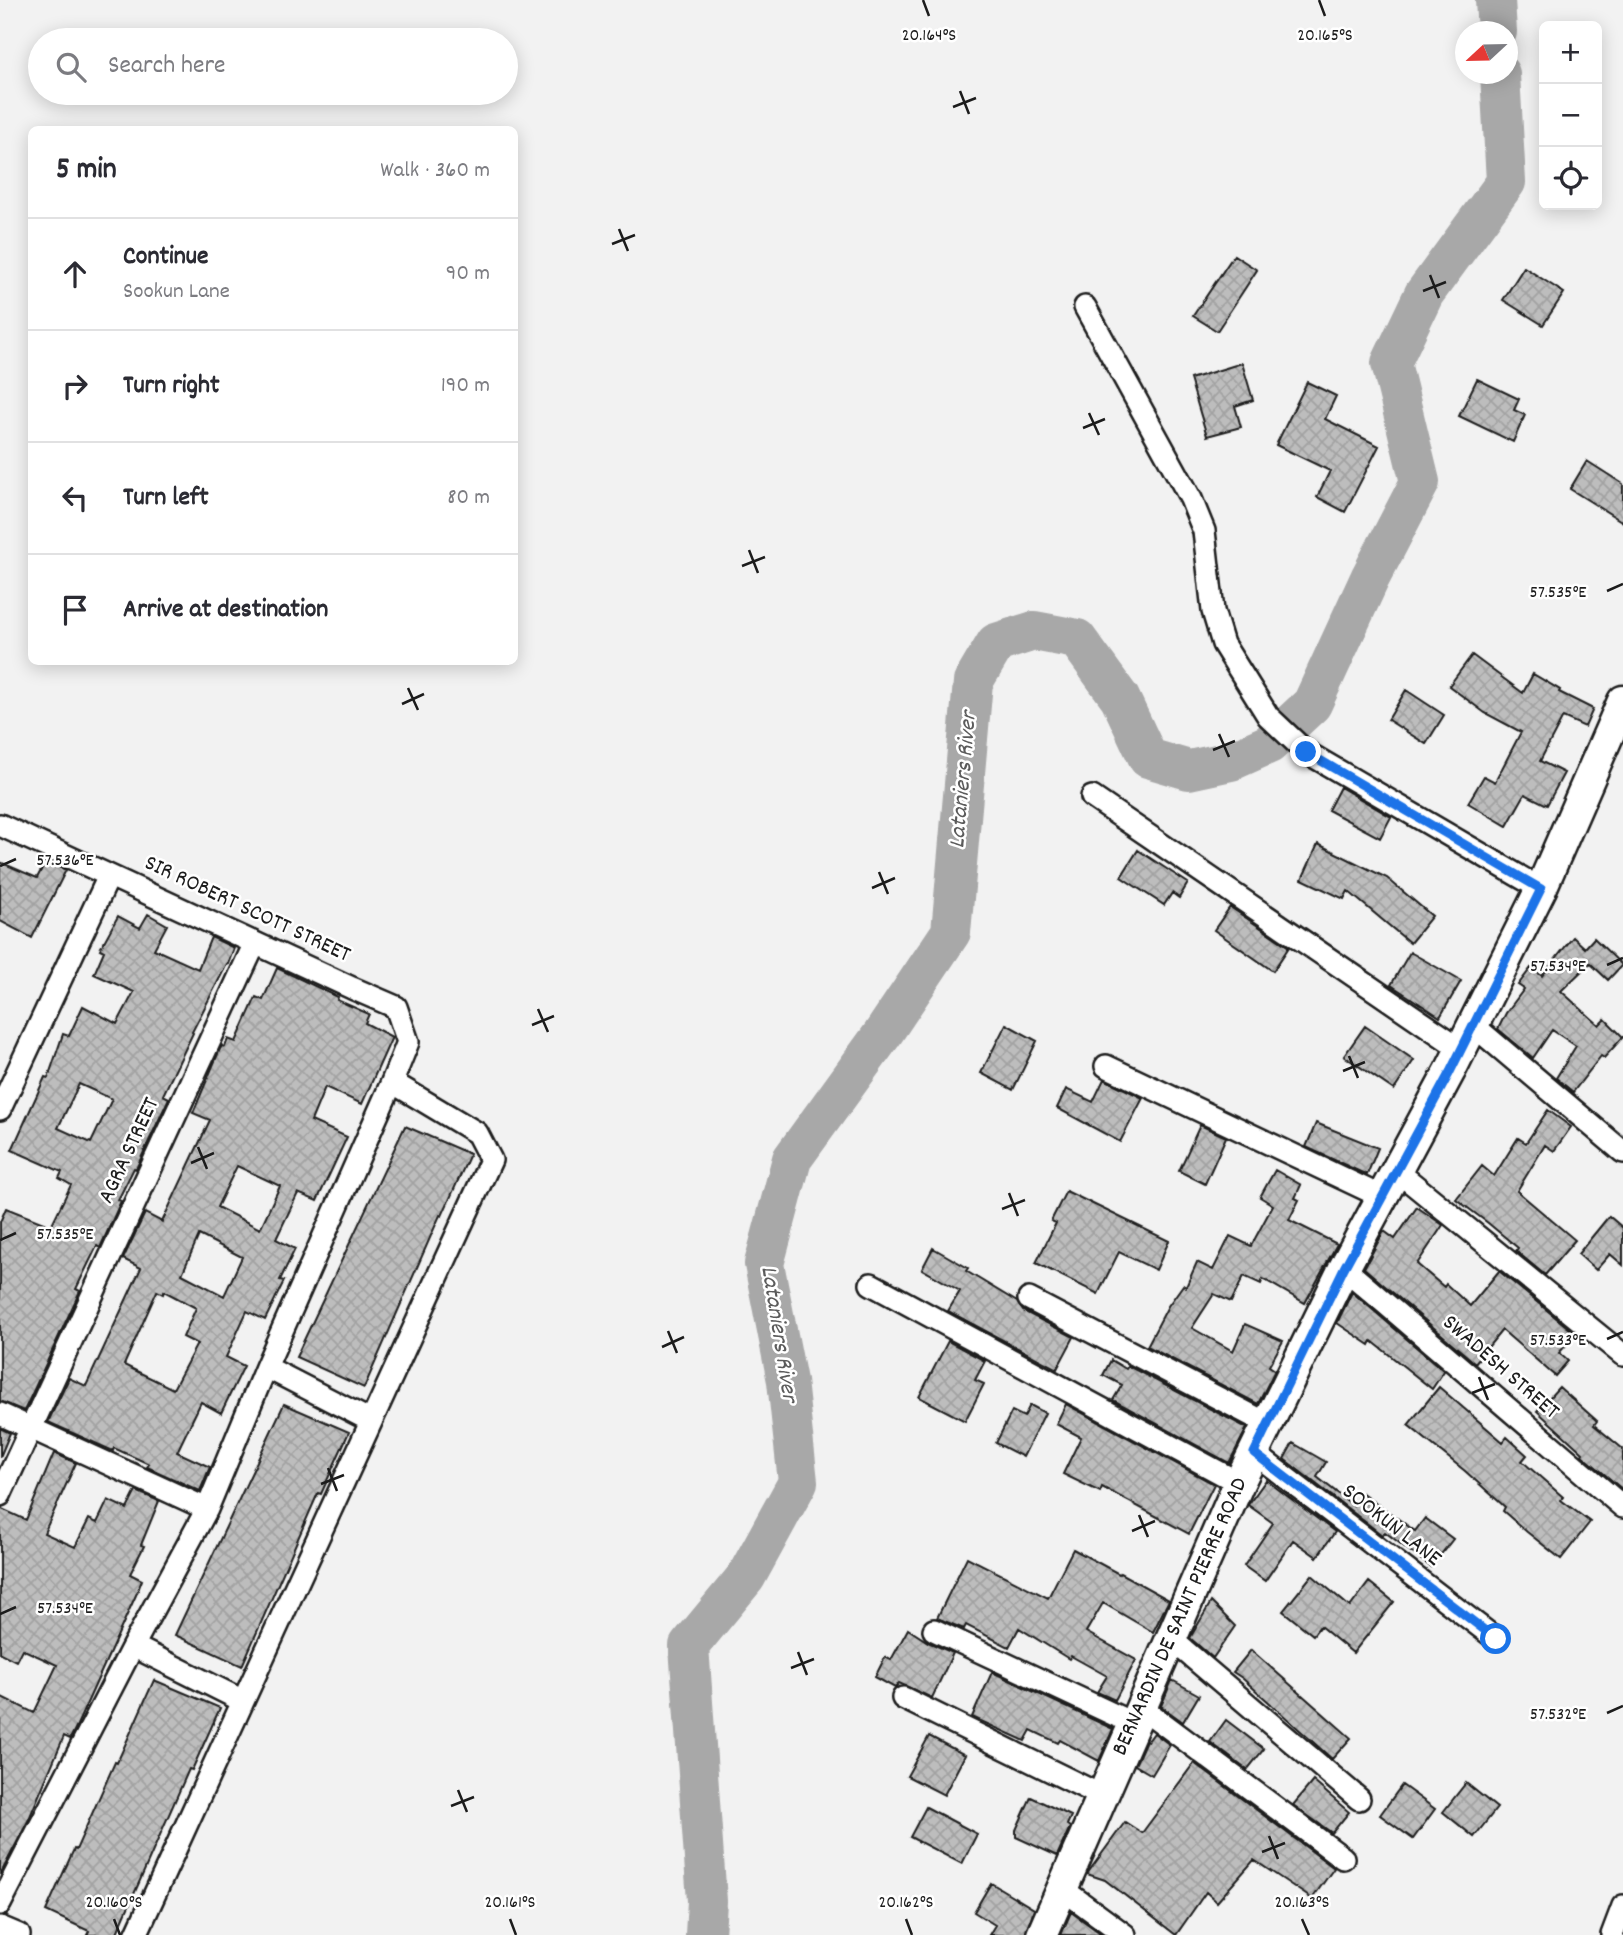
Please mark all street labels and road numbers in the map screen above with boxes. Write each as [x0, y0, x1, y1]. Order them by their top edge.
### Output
street label: SIR ROBERT SCOTT STREET [138, 848, 356, 972]
street label: AGRA STREET [91, 1092, 169, 1210]
street label: SWADESH STREET [1434, 1308, 1566, 1428]
street label: BERNARDIN DE SAINT PIERRE ROAD [1105, 1472, 1257, 1761]
street label: SOOKUN LANE [1334, 1476, 1448, 1576]

